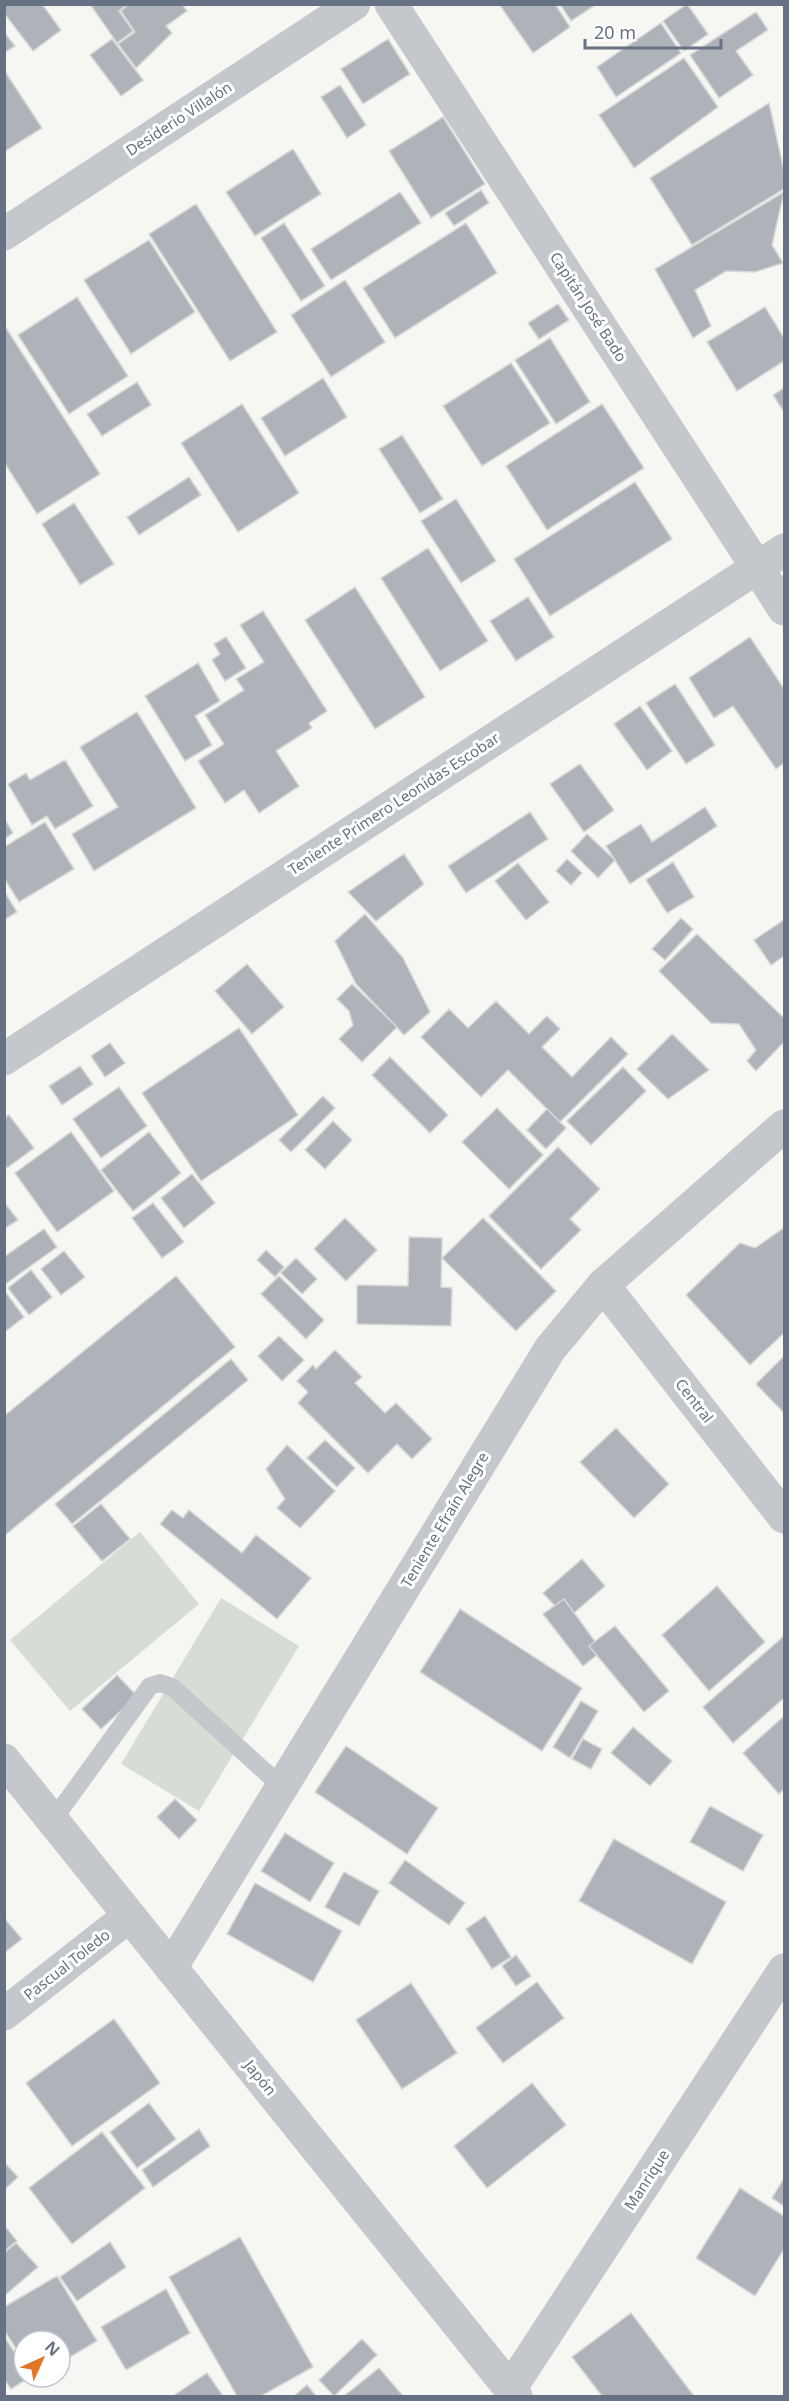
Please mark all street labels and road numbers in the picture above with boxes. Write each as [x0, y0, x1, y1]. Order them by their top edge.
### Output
street label: Desiderio Villalón [122, 76, 235, 160]
street label: Capitán José Bado [546, 248, 632, 365]
street label: Teniente Primero Leonidas Escobar [284, 727, 503, 879]
street label: Central [671, 1374, 718, 1427]
street label: Teniente Efraín Alegre [396, 1448, 493, 1591]
street label: Pascual Toledo [19, 1924, 114, 2004]
street label: Japón [239, 2054, 281, 2099]
street label: Manrique [619, 2145, 673, 2214]

